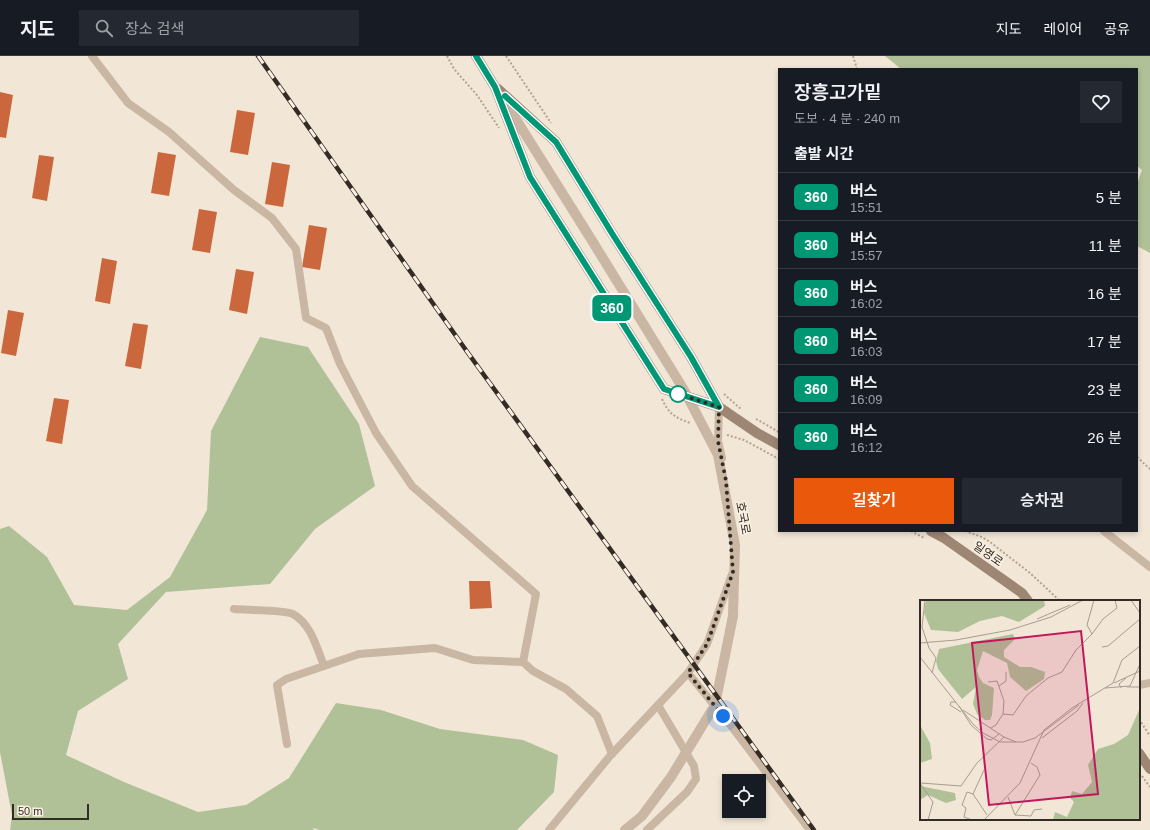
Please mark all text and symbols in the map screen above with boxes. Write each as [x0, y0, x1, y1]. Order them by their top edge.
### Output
search box [79, 10, 359, 46]
icon: search [93, 17, 115, 39]
text: 지도 [20, 19, 55, 40]
text: 장소 검색 [125, 20, 184, 37]
text: 지도 [996, 21, 1022, 37]
text: 레이어 [1044, 21, 1082, 37]
text: 공유 [1104, 21, 1130, 37]
button: heart [1080, 81, 1122, 123]
text: 장흥고가밑 [794, 82, 881, 103]
text: 도보 · 4 분 · 240 m [794, 111, 900, 126]
text: 출발 시간 [794, 145, 853, 162]
text: 버스 [850, 182, 878, 199]
text: 360 [804, 189, 828, 205]
text: 5 분 [1096, 189, 1122, 206]
text: 15:51 [850, 200, 883, 215]
text: 버스 [850, 230, 878, 247]
text: 360 [804, 237, 828, 253]
text: 11 분 [1088, 237, 1122, 254]
text: 15:57 [850, 248, 883, 263]
text: 버스 [850, 278, 878, 295]
text: 360 [804, 285, 828, 301]
text: 16 분 [1087, 285, 1122, 302]
line badge: 360 [589, 295, 635, 321]
text: 16:02 [850, 296, 883, 311]
text: 360 [600, 300, 624, 316]
text: 버스 [850, 326, 878, 343]
text: 360 [804, 333, 828, 349]
text: 17 분 [1087, 333, 1122, 350]
text: 16:03 [850, 344, 883, 359]
text: 버스 [850, 374, 878, 391]
text: 360 [804, 381, 828, 397]
text: 23 분 [1087, 381, 1122, 398]
unlabelled marker [669, 385, 687, 403]
text: 16:09 [850, 392, 883, 407]
text: 버스 [850, 422, 878, 439]
text: 360 [804, 429, 828, 445]
text: 26 분 [1087, 429, 1122, 446]
text: 16:12 [850, 440, 883, 455]
button: 길찾기 [794, 478, 954, 524]
button: 승차권 [962, 478, 1122, 524]
street label: 호국로 [733, 500, 753, 536]
street label: 일영로 [970, 539, 1006, 569]
inset map [920, 600, 1140, 820]
your location [713, 706, 733, 726]
map controls [722, 774, 766, 818]
button: locate [722, 774, 766, 818]
scale bar [12, 802, 89, 821]
text: 50 m [18, 805, 42, 817]

